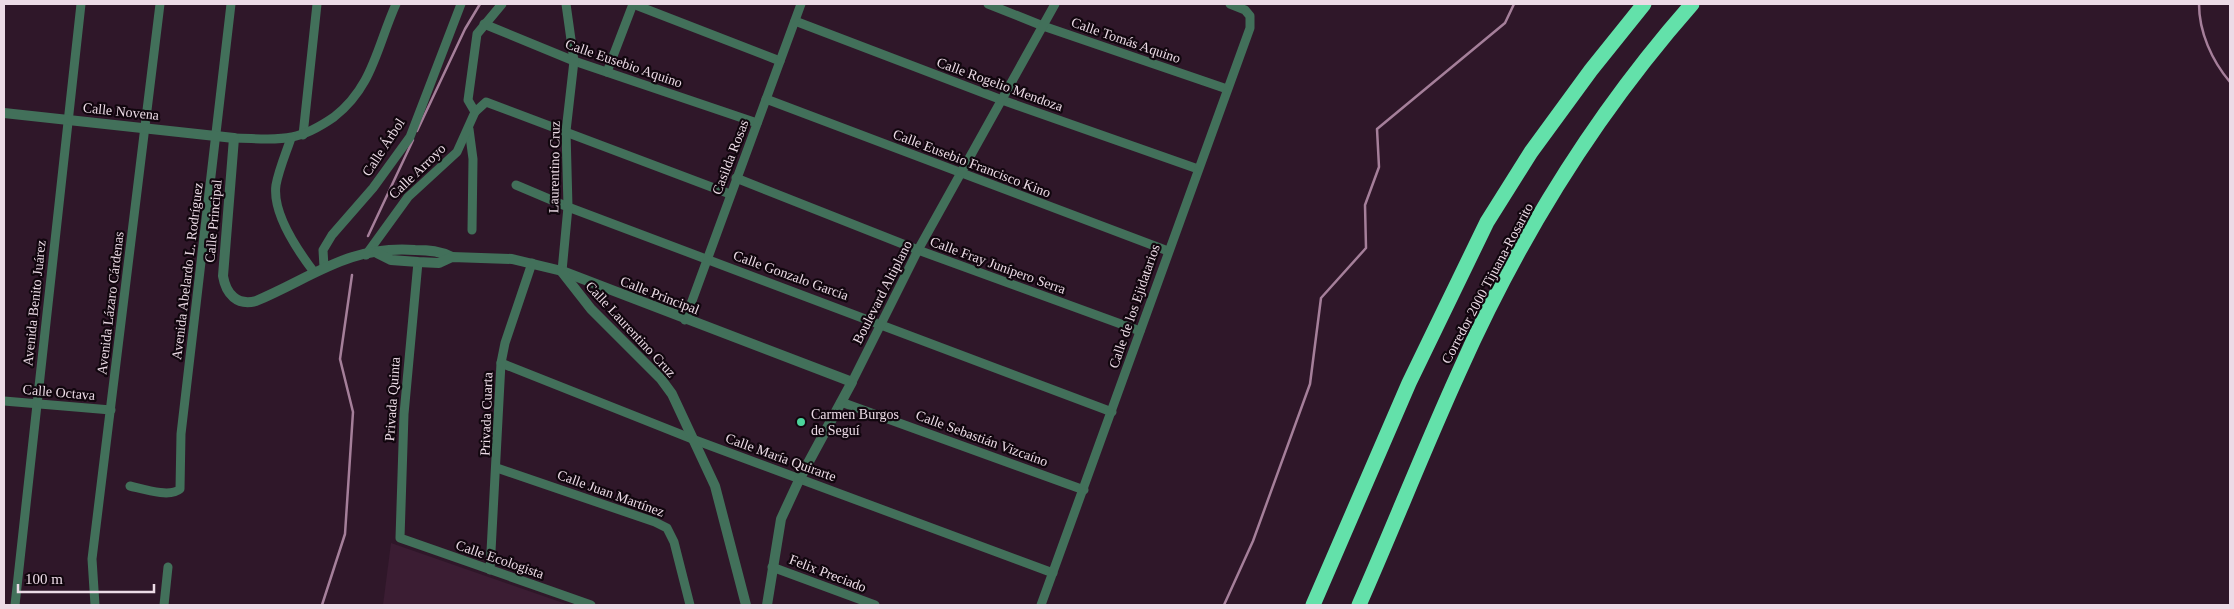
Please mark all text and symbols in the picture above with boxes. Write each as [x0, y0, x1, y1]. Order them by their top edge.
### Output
street label: Calle Tomás Aquino [1069, 15, 1182, 66]
street label: Calle Eusebio Aquino [563, 36, 684, 91]
street label: Calle Rogelio Mendoza [935, 55, 1066, 115]
street label: Calle Novena [82, 100, 161, 123]
street label: Calle Árbol [358, 115, 408, 179]
street label: Casilda Rosas [709, 118, 752, 197]
street label: Laurentino Cruz [546, 121, 563, 213]
street label: Calle Eusebio Francisco Kino [891, 126, 1053, 200]
street label: Calle Arroyo [386, 141, 449, 202]
street label: Calle Principal [202, 179, 225, 263]
street label: Avenida Abelardo L. Rodríguez [169, 182, 206, 361]
street label: Corredor 2000 Tijuana-Rosarito [1439, 200, 1536, 366]
street label: Avenida Lázaro Cárdenas [94, 231, 127, 376]
street label: Calle Fray Junípero Serra [928, 234, 1069, 297]
street label: Boulevard Altiplano [850, 238, 915, 346]
street label: Avenida Benito Juárez [20, 239, 49, 367]
street label: Calle de los Ejidatarios [1106, 242, 1163, 370]
street label: Calle Gonzalo García [731, 248, 851, 304]
street label: Calle Principal [618, 273, 702, 317]
street label: Calle Laurentino Cruz [582, 278, 679, 380]
street label: Privada Quinta [382, 356, 403, 442]
street label: Privada Cuarta [478, 371, 495, 456]
street label: Calle Octava [22, 382, 97, 403]
place label: Carmen Burgos de Seguí [811, 407, 899, 438]
street label: Calle Sebastián Vizcaíno [914, 408, 1050, 469]
marker: Carmen Burgos de Seguí [795, 416, 807, 428]
street label: Calle María Quirarte [723, 430, 838, 484]
street label: Calle Juan Martínez [555, 467, 666, 520]
street label: Calle Ecologista [454, 537, 547, 582]
street label: Felix Preciado [787, 552, 868, 595]
scale bar [18, 562, 154, 594]
text: 100 m [25, 571, 63, 587]

